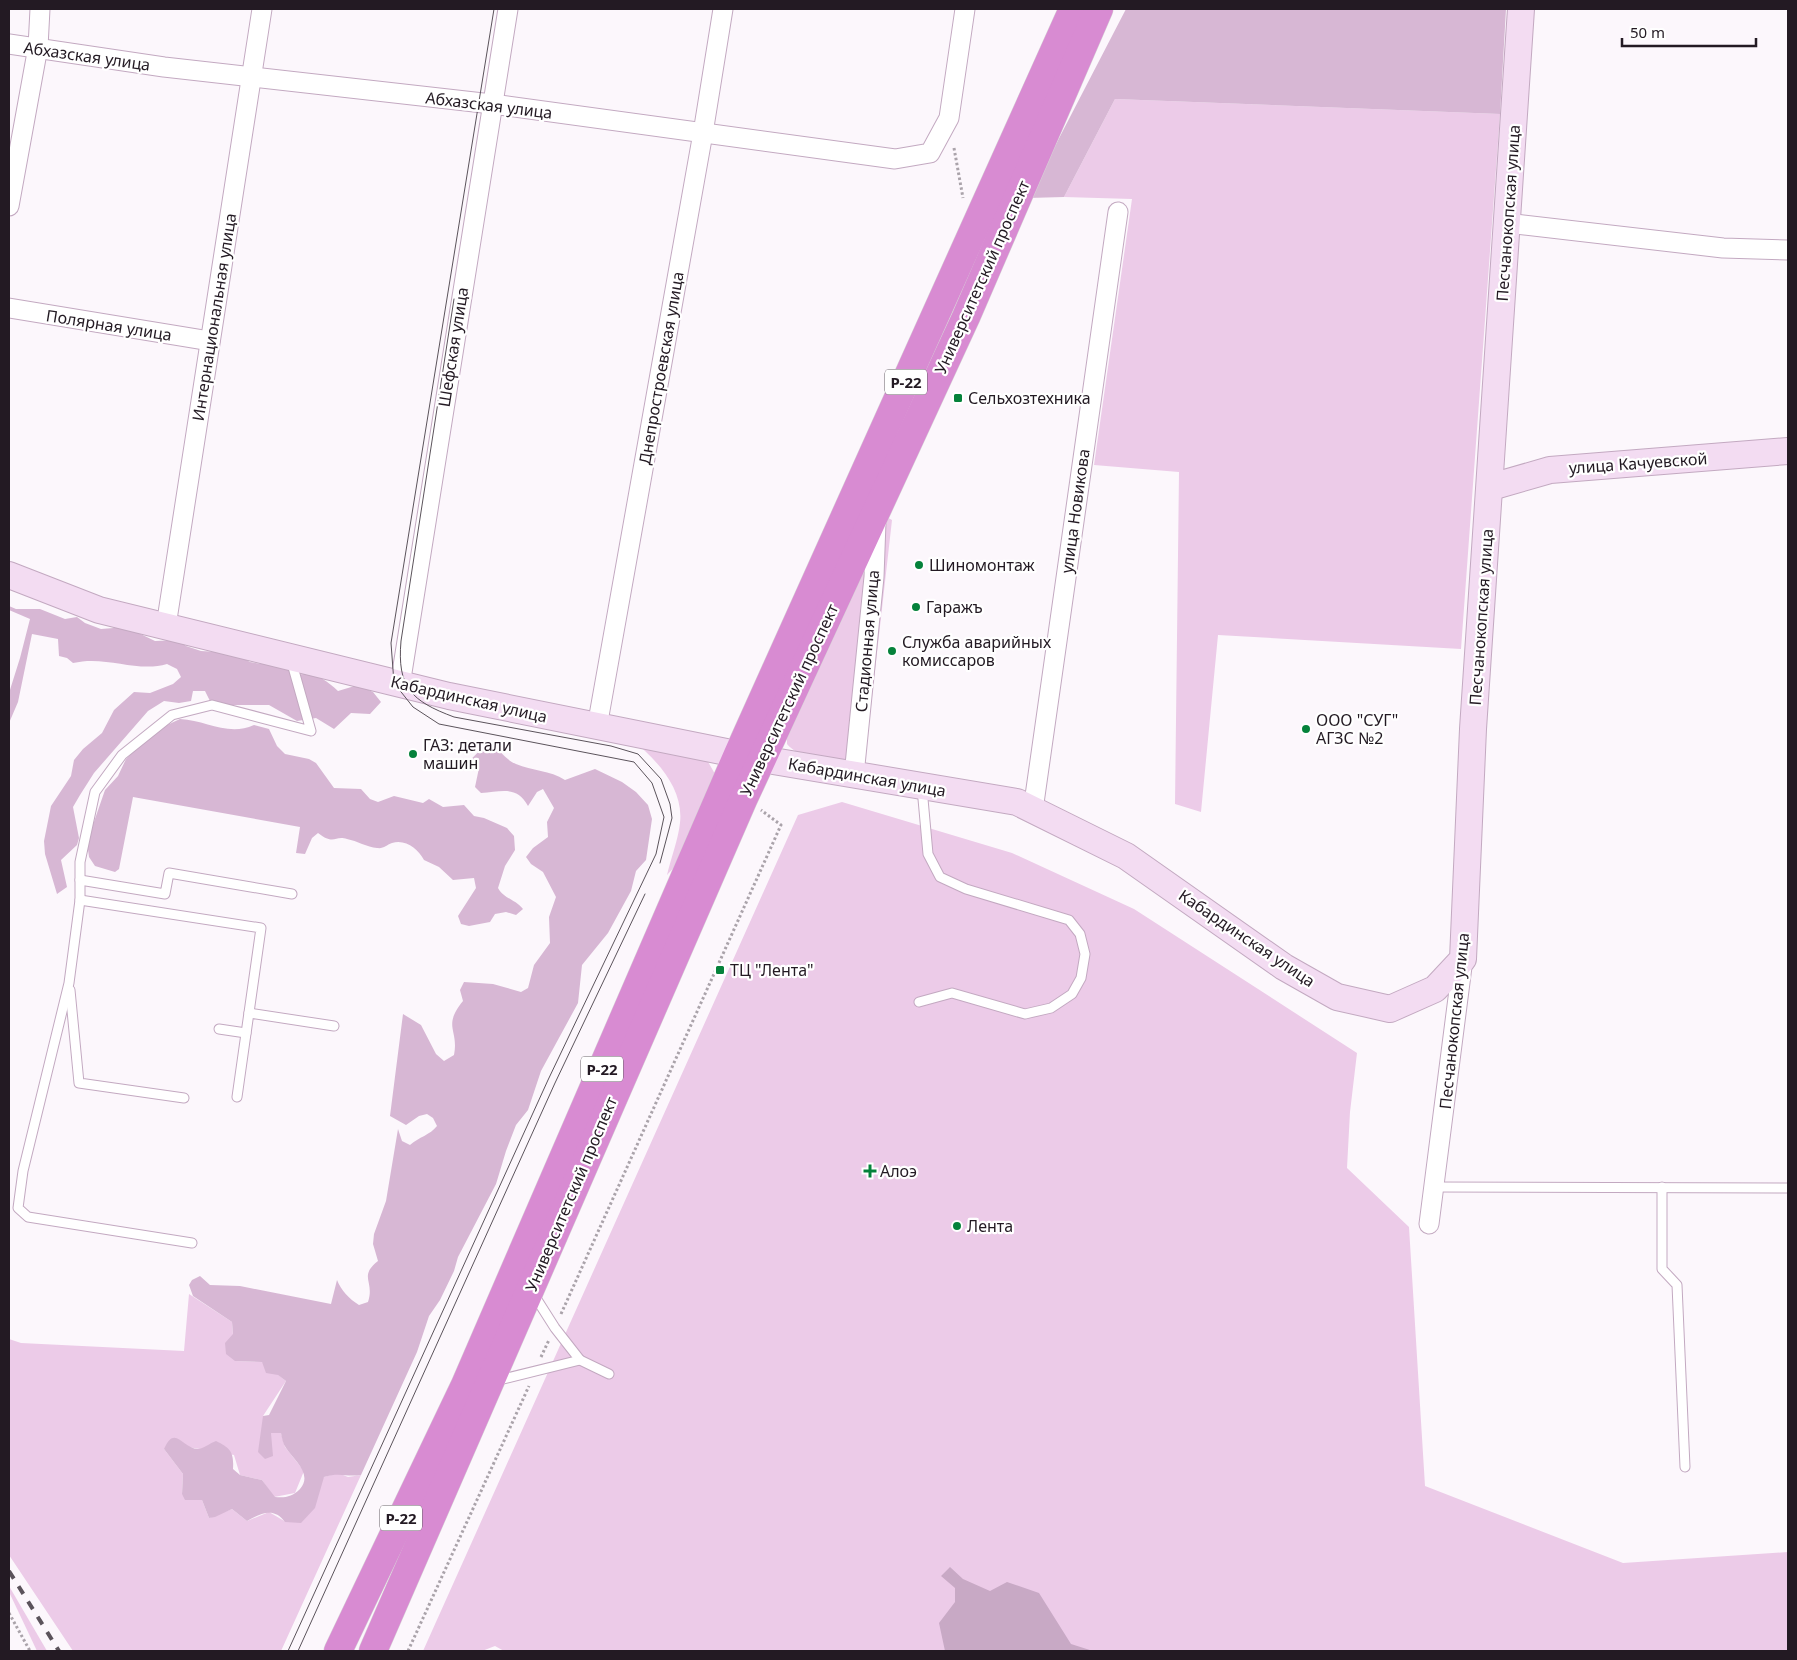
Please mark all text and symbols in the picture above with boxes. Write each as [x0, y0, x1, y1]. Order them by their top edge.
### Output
scale bar [1622, 15, 1756, 47]
text: 50 m [1630, 22, 1665, 42]
street label: Абхазская улица [22, 36, 152, 76]
street label: Абхазская улица [424, 86, 554, 124]
street label: Песчанокопская улица [1491, 124, 1525, 302]
street label: Университетский проспект [929, 176, 1035, 377]
street label: Интернациональная улица [187, 212, 241, 422]
street label: Днепростроевская улица [633, 270, 689, 466]
street label: Шефская улица [433, 286, 473, 408]
street label: Полярная улица [45, 304, 173, 346]
road number: Р-22 [885, 370, 927, 394]
place label: Сельхозтехника [968, 387, 1091, 409]
marker: Сельхозтехника [952, 392, 964, 404]
street label: улица Новикова [1055, 447, 1095, 575]
street label: улица Качуевской [1568, 447, 1708, 479]
street label: Песчанокопская улица [1464, 528, 1498, 706]
place label: Шиномонтаж [929, 554, 1035, 576]
marker: Шиномонтаж [913, 559, 925, 571]
street label: Стадионная улица [850, 569, 884, 713]
place label: Гаражъ [926, 596, 983, 618]
street label: Университетский проспект [735, 600, 844, 800]
marker: Гаражъ [910, 601, 922, 613]
place label: Служба аварийных комиссаров [902, 631, 1052, 671]
marker: Служба аварийных комиссаров [886, 645, 898, 657]
street label: Кабардинская улица [389, 670, 549, 728]
place label: ООО "СУГ" АГЗС №2 [1316, 709, 1398, 749]
marker: ООО "СУГ" АГЗС №2 [1300, 723, 1312, 735]
place label: ГАЗ: детали машин [423, 734, 512, 774]
marker: ГАЗ: детали машин [407, 748, 419, 760]
street label: Кабардинская улица [786, 752, 948, 802]
street label: Кабардинская улица [1175, 884, 1319, 992]
street label: Песчанокопская улица [1434, 932, 1474, 1110]
place label: ТЦ "Лента" [730, 959, 813, 981]
marker: ТЦ "Лента" [714, 964, 726, 976]
road number: Р-22 [581, 1056, 623, 1082]
street label: Университетский проспект [520, 1093, 622, 1295]
place label: Алоэ [880, 1160, 917, 1182]
marker: Алоэ [864, 1165, 876, 1177]
place label: Лента [967, 1215, 1013, 1237]
marker: Лента [951, 1220, 963, 1232]
road number: Р-22 [380, 1506, 422, 1530]

